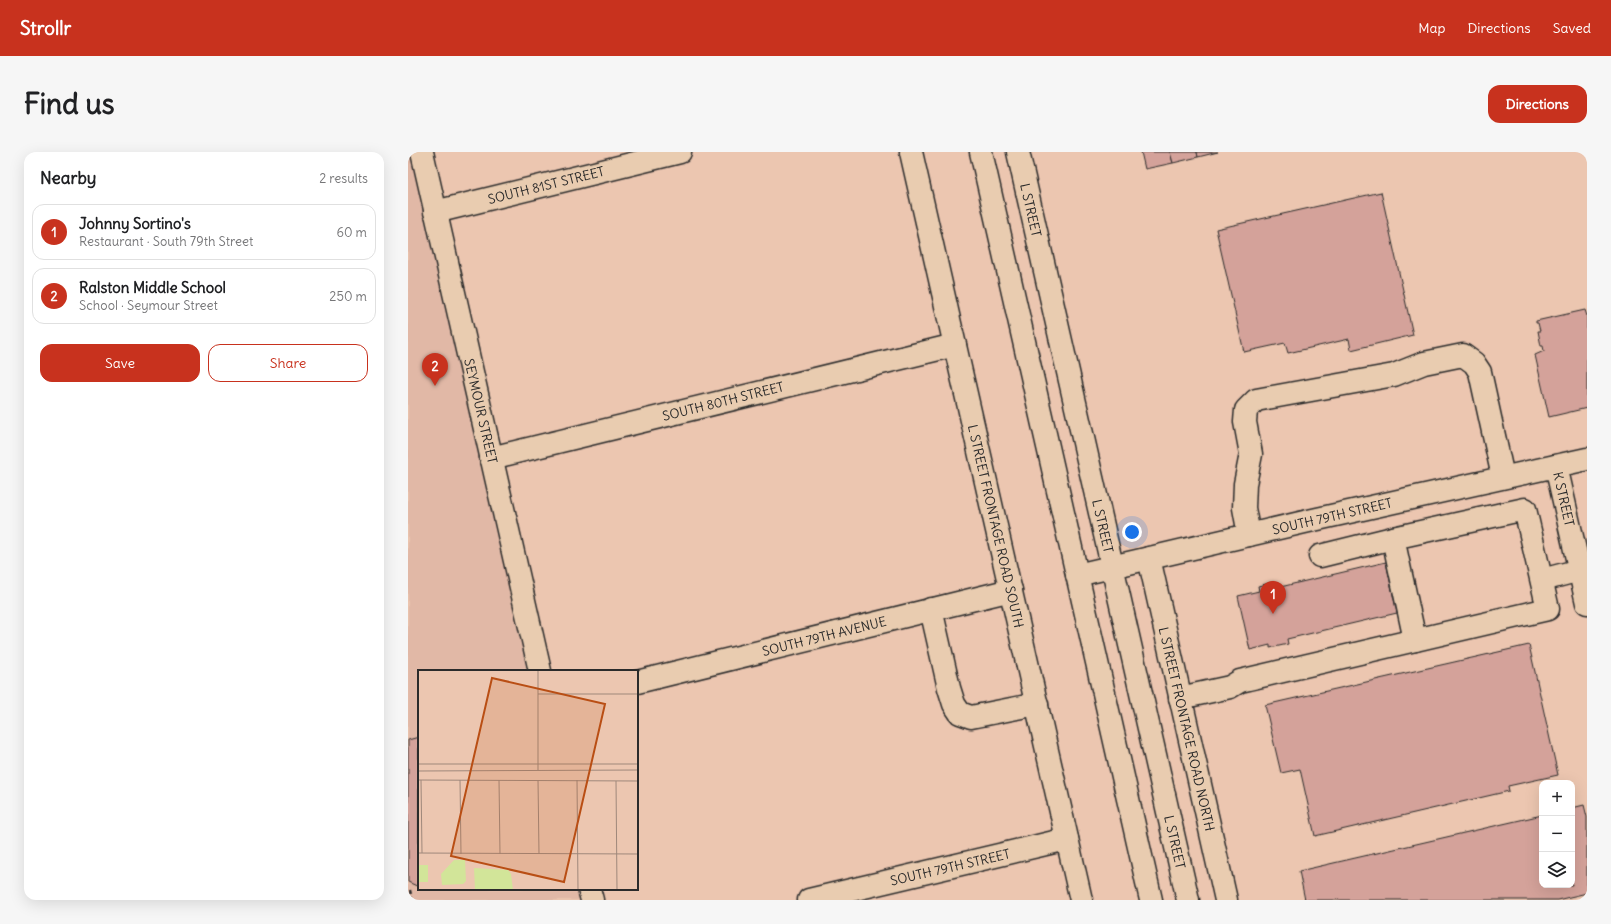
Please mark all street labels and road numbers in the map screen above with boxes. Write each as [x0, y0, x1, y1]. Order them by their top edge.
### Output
street label: SOUTH 81ST STREET [486, 163, 606, 208]
street label: L STREET [1016, 182, 1045, 239]
street label: SEYMOUR STREET [460, 357, 501, 465]
street label: SOUTH 80TH STREET [661, 378, 786, 425]
street label: L STREET FRONTAGE ROAD SOUTH [964, 423, 1027, 629]
street label: K STREET [1549, 470, 1578, 528]
street label: SOUTH 79TH STREET [1270, 494, 1394, 539]
street label: L STREET [1088, 498, 1117, 555]
street label: SOUTH 79TH AVENUE [760, 613, 888, 660]
street label: L STREET FRONTAGE ROAD NORTH [1155, 625, 1218, 833]
street label: L STREET [1160, 814, 1189, 871]
street label: SOUTH 79TH STREET [888, 845, 1012, 890]

